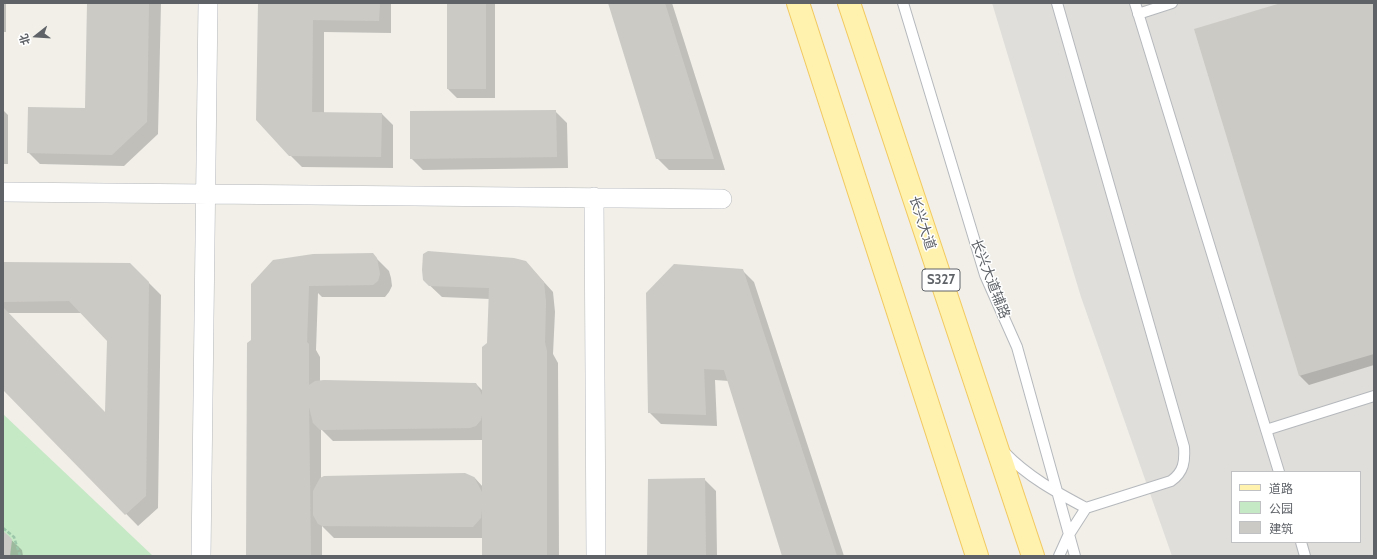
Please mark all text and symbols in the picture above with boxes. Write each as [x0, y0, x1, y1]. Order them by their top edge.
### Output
north arrow [16, 16, 56, 56]
text: 北 [16, 32, 33, 47]
street label: 长兴大道 [905, 194, 939, 252]
street label: 长兴大道辅路 [967, 237, 1013, 321]
road number: S327 [922, 269, 960, 291]
legend [1231, 471, 1361, 543]
text: 道路 [1269, 481, 1293, 496]
text: 公园 [1269, 501, 1293, 516]
text: 建筑 [1269, 521, 1293, 536]

